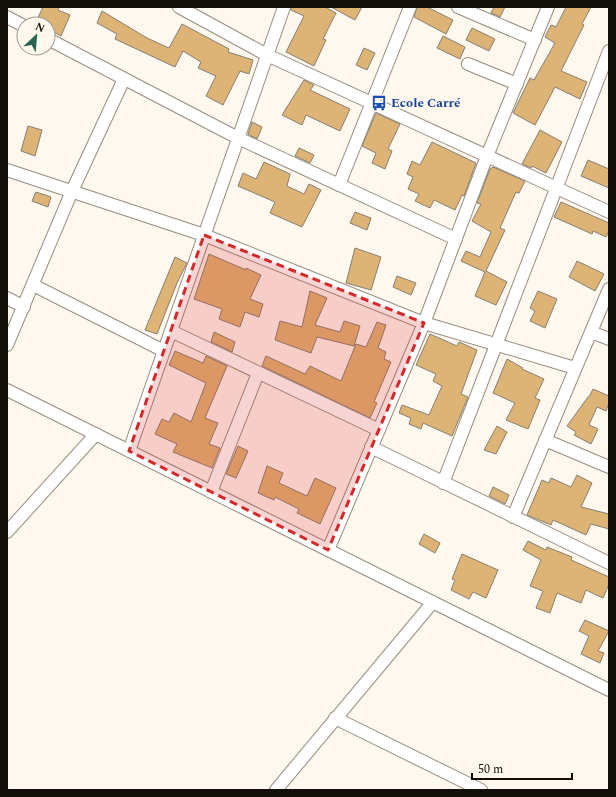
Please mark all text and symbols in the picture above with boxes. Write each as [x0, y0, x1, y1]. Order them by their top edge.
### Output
north arrow [16, 16, 56, 56]
text: N [32, 18, 48, 37]
place label: Ecole Carré [391, 93, 461, 113]
bus stop icon: Ecole Carré [370, 94, 388, 112]
scale bar [472, 755, 572, 781]
text: 50 m [478, 760, 503, 779]

